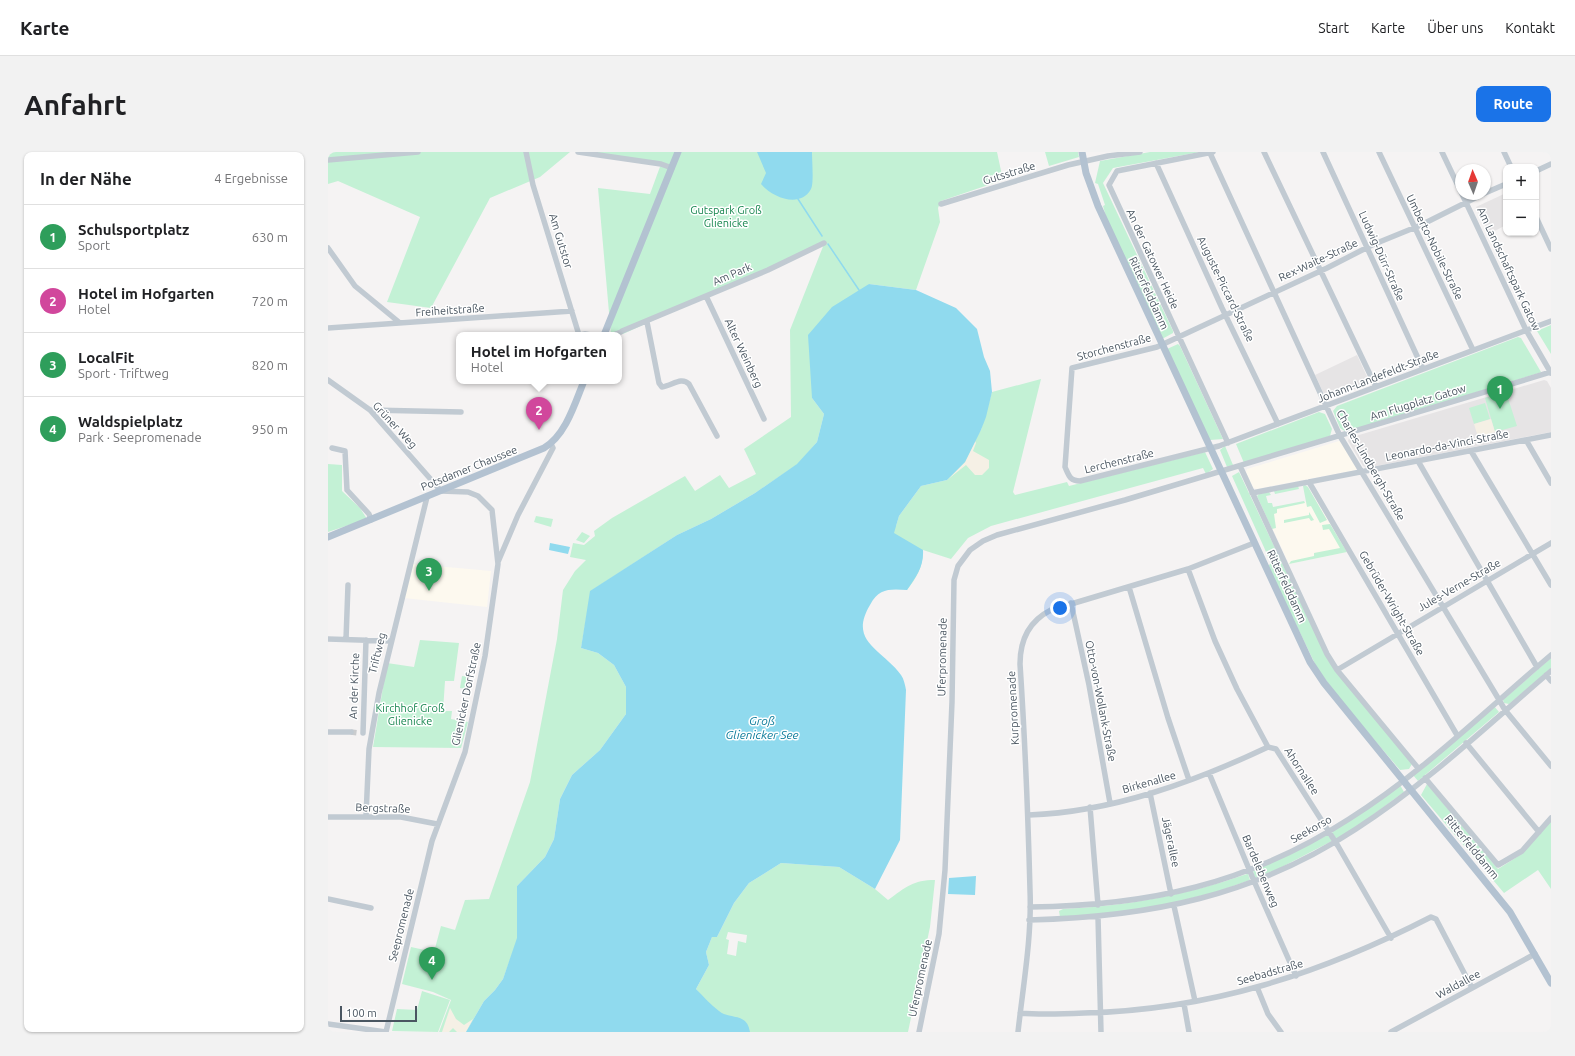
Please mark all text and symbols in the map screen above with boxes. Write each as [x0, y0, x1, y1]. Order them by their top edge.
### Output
text: Karte [20, 17, 69, 39]
text: Start [1318, 20, 1349, 36]
text: Karte [1371, 20, 1405, 36]
text: Über uns [1427, 20, 1483, 36]
text: Kontakt [1505, 20, 1555, 36]
button: Route [1476, 86, 1551, 122]
text: Anfahrt [24, 89, 127, 120]
street label: Gutsstraße [981, 159, 1037, 187]
north arrow [1455, 164, 1491, 200]
map controls [1503, 164, 1539, 236]
button: + [1503, 164, 1539, 200]
text: In der Nähe [40, 169, 132, 188]
text: 4 Ergebnisse [214, 171, 288, 185]
street label: Umberto-Nobile-Straße [1404, 192, 1466, 302]
button: − [1503, 200, 1539, 236]
park label: Gutspark Groß Glienicke [690, 204, 762, 229]
street label: Am Landschaftspark Gatow [1475, 205, 1543, 333]
street label: An der Gatower Heide [1125, 207, 1181, 311]
street label: Ludwig-Dürr-Straße [1357, 209, 1407, 303]
street label: Am Gutstor [547, 212, 575, 271]
text: Schulsportplatz [78, 221, 189, 238]
text: 1 [49, 230, 57, 244]
text: 630 m [252, 230, 288, 244]
street label: Auguste-Piccard-Straße [1195, 234, 1257, 344]
street label: Rex-Waite-Straße [1276, 236, 1360, 284]
text: Sport [78, 238, 110, 252]
street label: Ritterfelddamm [1127, 255, 1171, 331]
street label: Am Park [711, 260, 754, 288]
text: Hotel im Hofgarten [78, 285, 214, 302]
text: 2 [49, 294, 57, 308]
text: 720 m [252, 294, 288, 308]
text: Hotel [78, 302, 110, 316]
street label: Freiheitstraße [415, 302, 485, 318]
street label: Alter Weinberg [723, 316, 765, 390]
street label: Storchenstraße [1076, 331, 1152, 363]
popup [456, 332, 622, 384]
text: Hotel im Hofgarten [471, 343, 607, 360]
street label: Johann-Landefeldt-Straße [1316, 347, 1440, 405]
text: LocalFit [78, 349, 134, 366]
text: 3 [49, 358, 57, 372]
text: 820 m [252, 358, 288, 372]
text: Hotel [471, 360, 503, 374]
text: Sport · Triftweg [78, 366, 169, 380]
pin: 1 [1487, 376, 1513, 409]
street label: Am Flugplatz Gatow [1369, 382, 1468, 422]
pin: 2 [526, 397, 552, 430]
street label: Grüner Weg [370, 399, 420, 451]
street label: Charles-Lindbergh-Straße [1334, 408, 1408, 522]
text: Waldspielplatz [78, 413, 183, 430]
text: 4 [49, 422, 57, 436]
text: 950 m [252, 422, 288, 436]
street label: Leonardo-da-Vinci-Straße [1384, 427, 1510, 463]
text: Park · Seepromenade [78, 430, 202, 444]
street label: Potsdamer Chaussee [419, 443, 519, 493]
street label: Lerchenstraße [1083, 447, 1155, 475]
street label: Ritterfelddamm [1265, 548, 1309, 624]
street label: Gebrüder-Wright-Straße [1357, 548, 1427, 658]
street label: Jules-Verne-Straße [1415, 556, 1503, 614]
pin: 3 [416, 558, 442, 591]
your location [1050, 598, 1070, 618]
street label: Uferpromenade [935, 617, 949, 697]
street label: Triftweg [366, 631, 388, 675]
street label: Otto-von-Wollank-Straße [1083, 639, 1119, 763]
street label: Glienicker Dorfstraße [449, 641, 483, 747]
street label: An der Kirche [347, 653, 361, 719]
street label: Kurpromenade [1005, 671, 1021, 745]
park label: Kirchhof Groß Glienicke [375, 702, 445, 727]
water label: Groß Glienicker See [725, 714, 799, 741]
street label: Ahornallee [1282, 745, 1322, 797]
street label: Birkenallee [1121, 769, 1177, 795]
street label: Bergstraße [355, 801, 411, 815]
street label: Seekorso [1288, 813, 1334, 845]
street label: Ritterfelddamm [1442, 813, 1502, 881]
street label: Jägerallee [1160, 816, 1182, 868]
street label: Bardelebenweg [1240, 833, 1282, 909]
street label: Seepromenade [386, 887, 416, 963]
street label: Uferpromenade [906, 938, 934, 1018]
pin: 4 [419, 947, 445, 980]
street label: Seebadstraße [1236, 957, 1304, 987]
street label: Waldallee [1434, 967, 1482, 1001]
scale bar [340, 1004, 417, 1023]
text: 100 m [346, 1007, 377, 1019]

